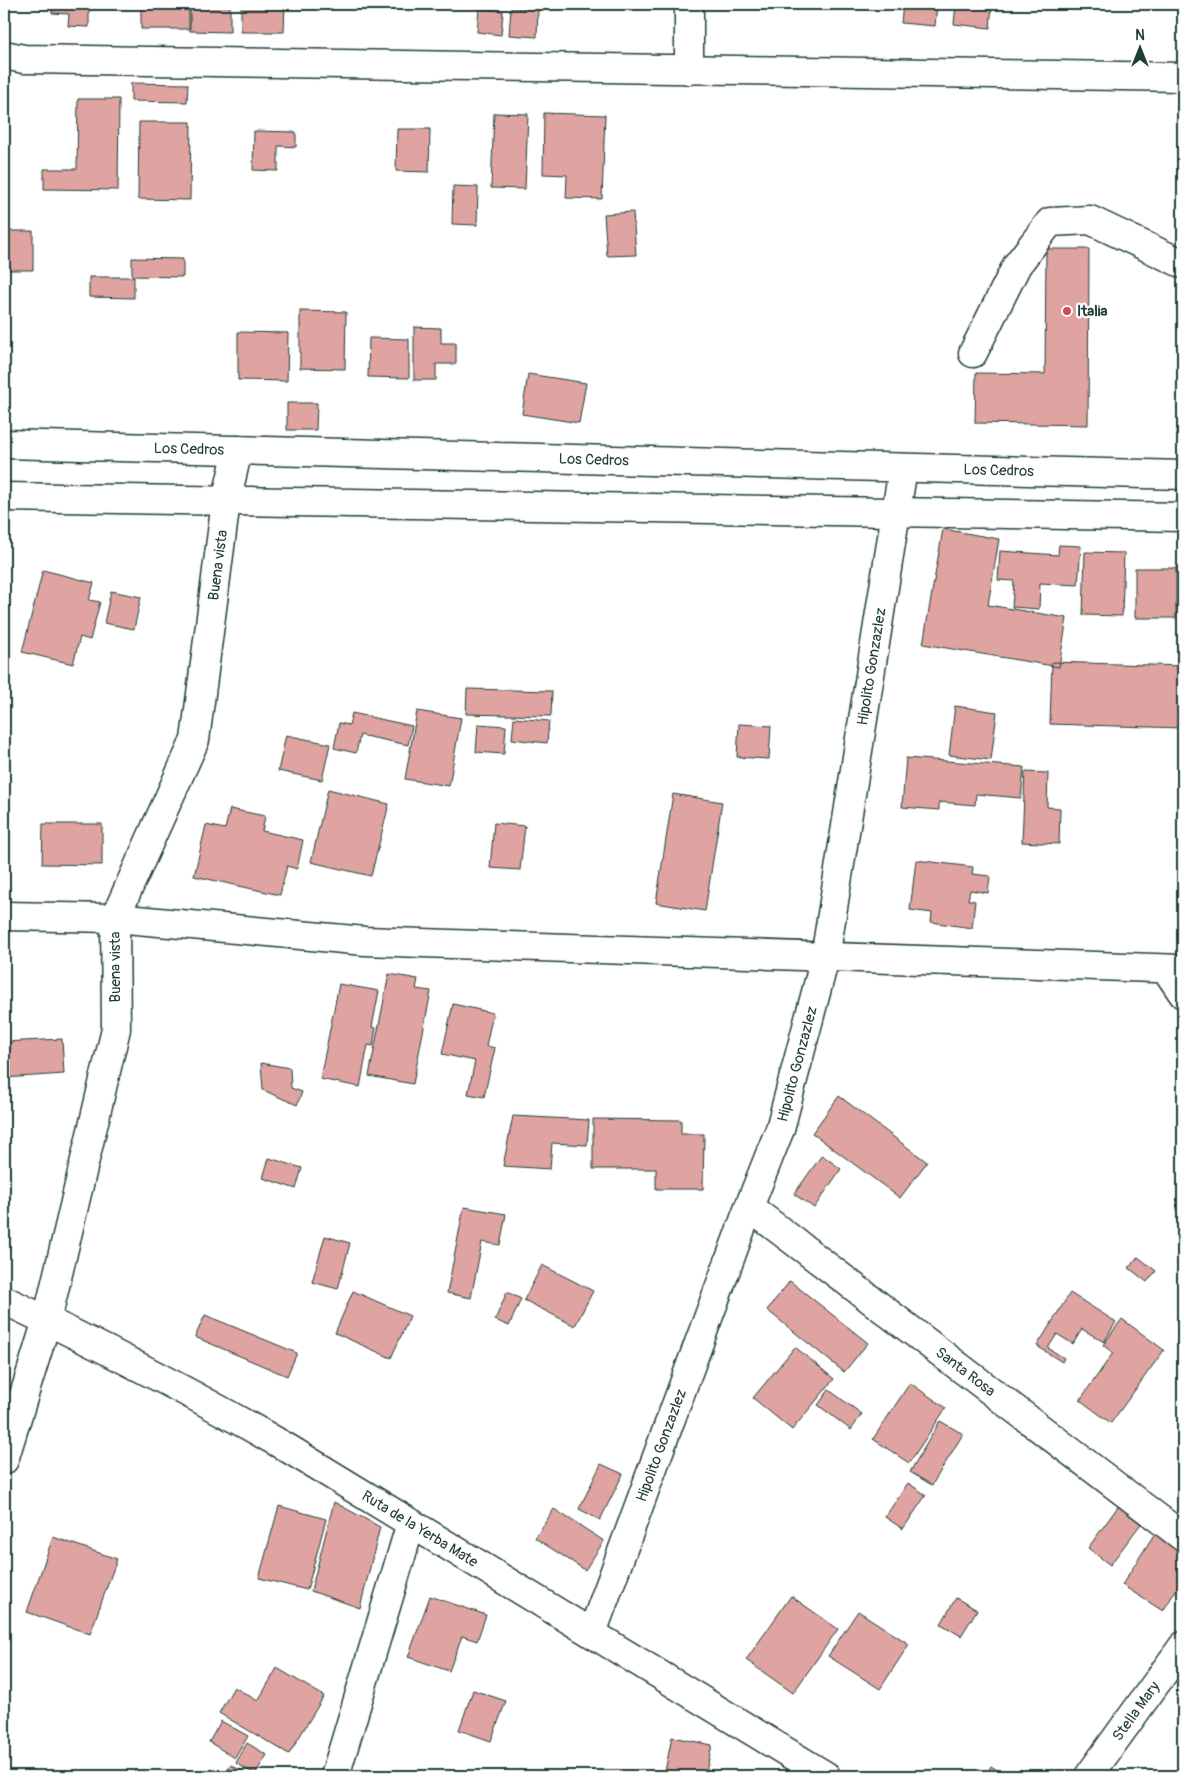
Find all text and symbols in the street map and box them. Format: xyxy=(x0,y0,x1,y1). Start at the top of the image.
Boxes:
north arrow xyxy=(1114,22,1164,72)
text: N xyxy=(1135,27,1145,44)
place label: Italia xyxy=(1077,302,1107,321)
marker: Italia xyxy=(1061,305,1073,317)
street label: Los Cedros xyxy=(154,438,225,459)
street label: Los Cedros xyxy=(558,449,630,470)
street label: Los Cedros xyxy=(963,460,1034,481)
street label: Buena vista xyxy=(204,529,232,602)
street label: Hipolito Gonzazlez xyxy=(853,606,890,727)
street label: Buena vista xyxy=(106,931,125,1003)
street label: Hipolito Gonzazlez xyxy=(773,1004,821,1124)
street label: Santa Rosa xyxy=(932,1343,999,1401)
street label: Hipolito Gonzazlez xyxy=(632,1386,691,1504)
street label: Ruta de la Yerba Mate xyxy=(358,1486,482,1572)
street label: Stella Mary xyxy=(1108,1677,1164,1745)

